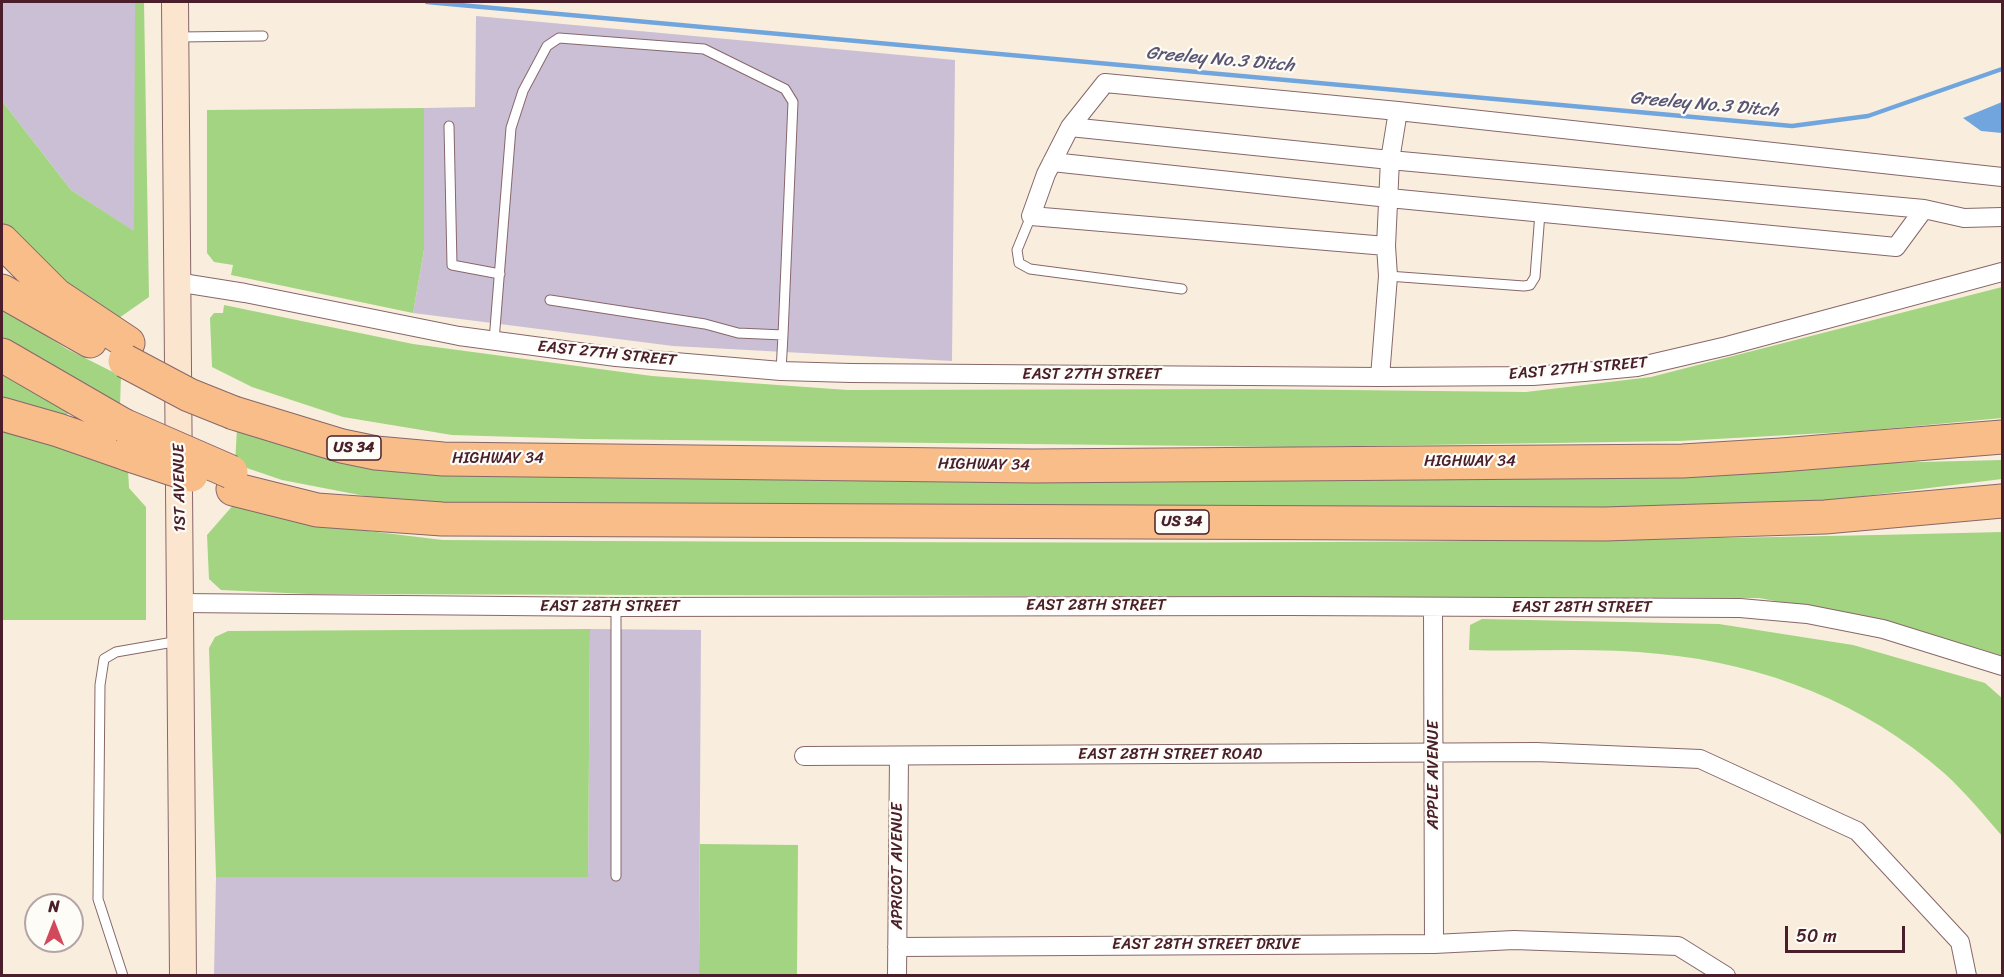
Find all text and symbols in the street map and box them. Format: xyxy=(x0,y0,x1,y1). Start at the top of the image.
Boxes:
water label: Greeley No.3 Ditch xyxy=(1145,43,1295,77)
water label: Greeley No.3 Ditch xyxy=(1629,88,1779,122)
street label: EAST 27TH STREET xyxy=(537,337,677,371)
street label: EAST 27TH STREET xyxy=(1508,353,1648,385)
street label: EAST 27TH STREET xyxy=(1022,365,1162,385)
road number: US 34 xyxy=(327,436,381,460)
street label: 1ST AVENUE xyxy=(170,443,190,533)
street label: HIGHWAY 34 xyxy=(452,449,544,469)
street label: HIGHWAY 34 xyxy=(1424,452,1516,472)
street label: HIGHWAY 34 xyxy=(938,455,1030,475)
road number: US 34 xyxy=(1155,510,1209,534)
street label: EAST 28TH STREET xyxy=(1026,596,1166,616)
street label: EAST 28TH STREET xyxy=(540,597,680,617)
street label: EAST 28TH STREET xyxy=(1512,598,1652,618)
street label: APPLE AVENUE xyxy=(1424,720,1444,830)
street label: EAST 28TH STREET ROAD xyxy=(1078,745,1262,765)
street label: APRICOT AVENUE xyxy=(888,803,908,929)
text: N xyxy=(48,892,60,921)
north arrow xyxy=(24,893,84,953)
scale bar xyxy=(1788,914,1908,952)
text: 50 m xyxy=(1796,920,1837,952)
street label: EAST 28TH STREET DRIVE xyxy=(1112,935,1300,955)

